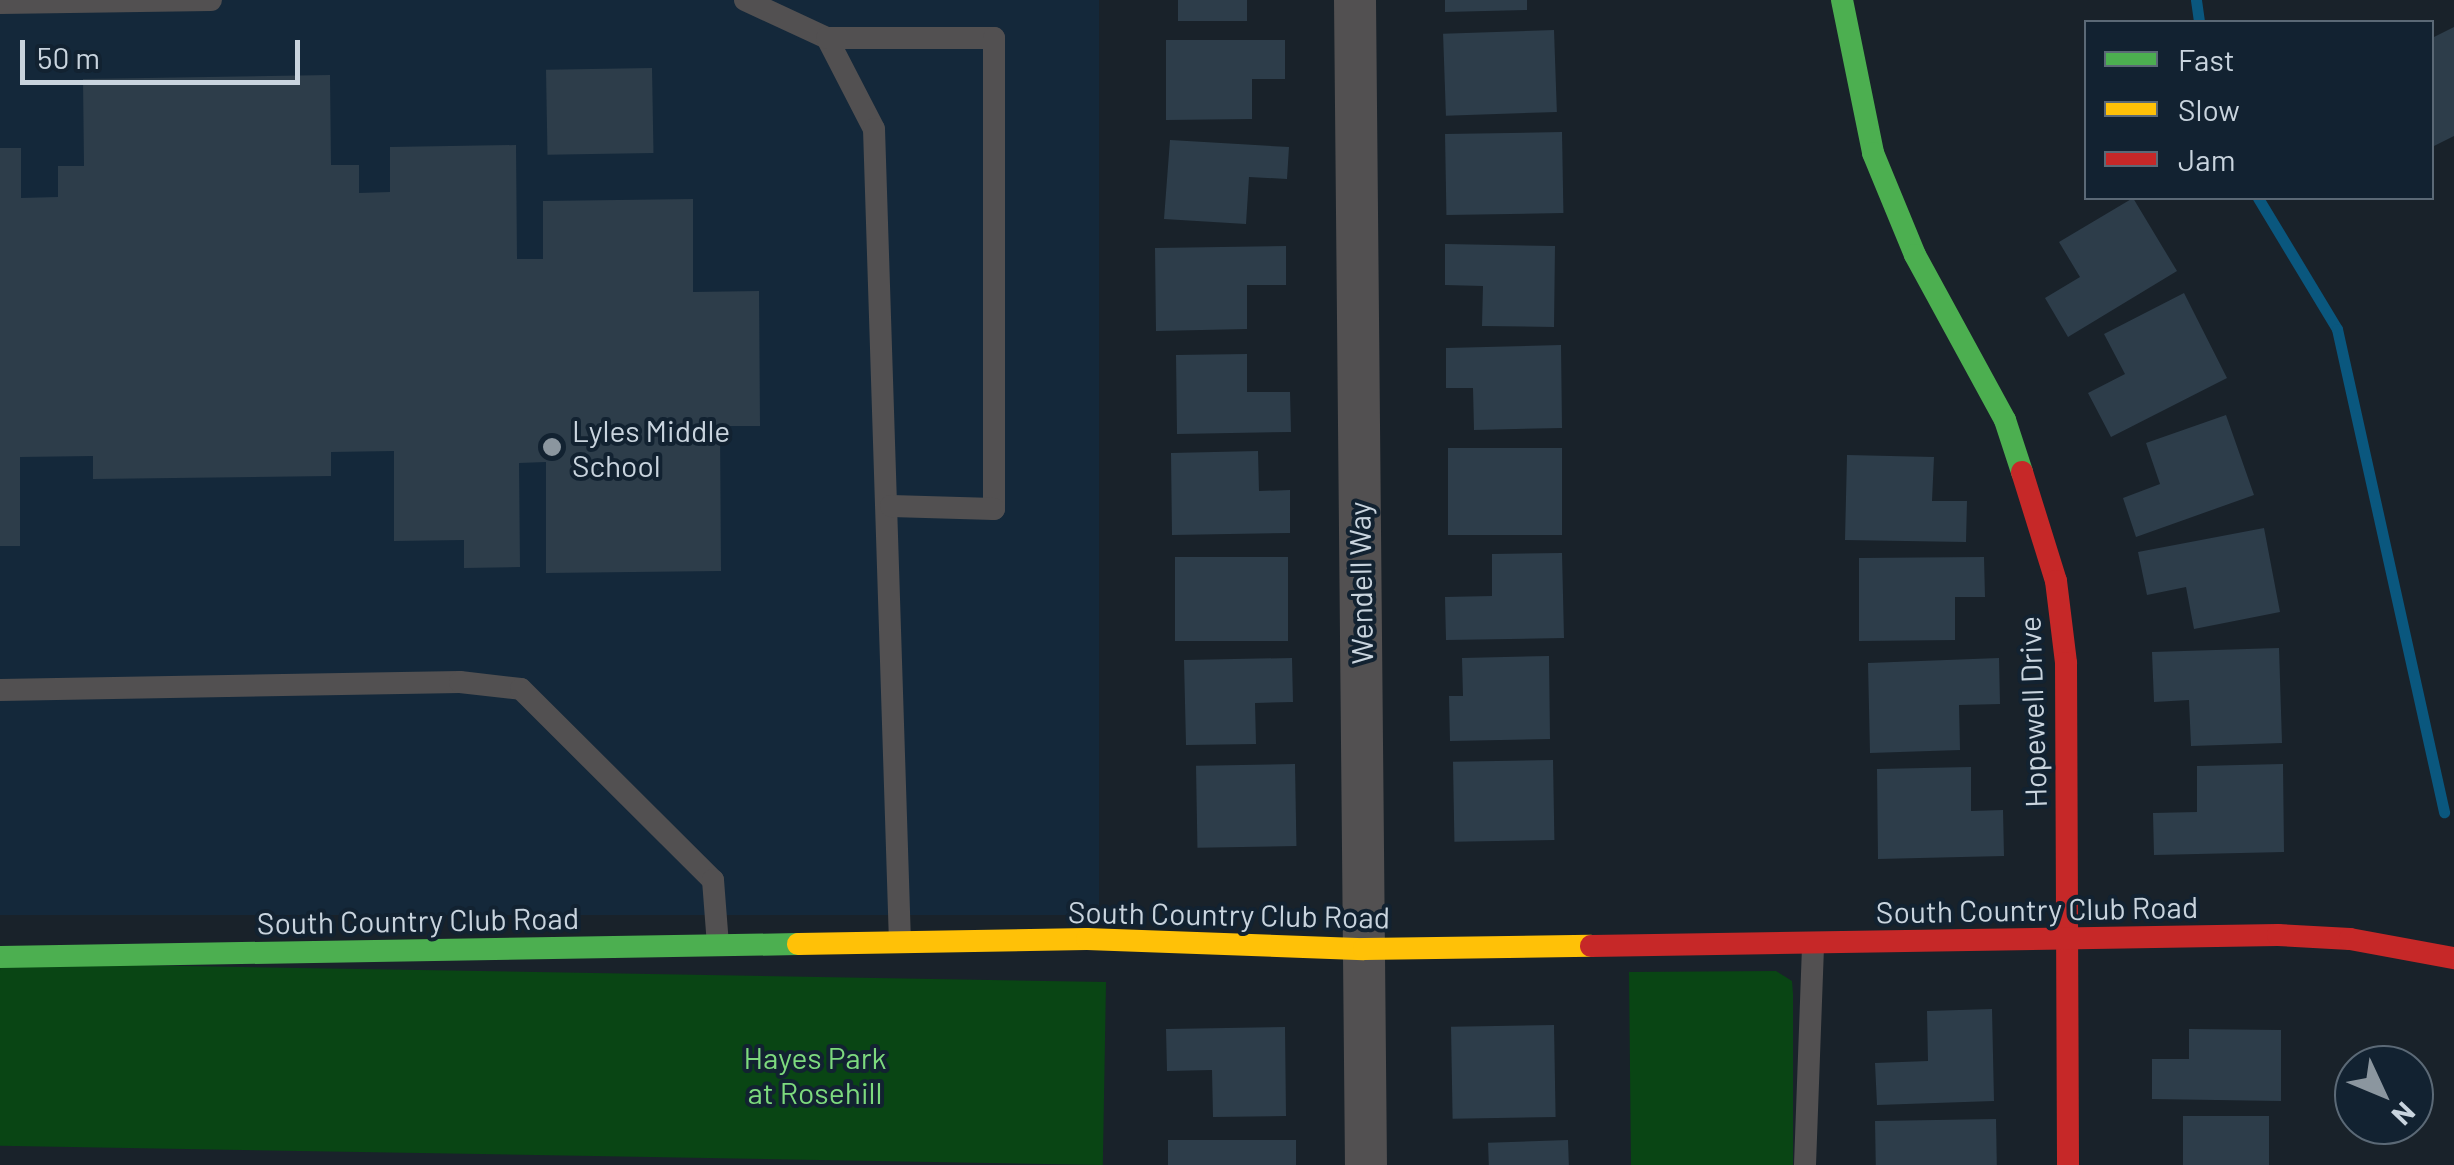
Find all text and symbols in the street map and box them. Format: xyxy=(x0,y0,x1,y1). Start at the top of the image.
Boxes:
scale bar xyxy=(25,20,305,82)
legend xyxy=(2084,20,2434,200)
text: 50 m xyxy=(37,39,100,75)
text: Fast xyxy=(2178,41,2235,77)
text: Slow xyxy=(2178,91,2240,127)
text: Jam xyxy=(2178,141,2235,177)
place label: Lyles Middle School xyxy=(572,412,730,482)
marker: Lyles Middle School xyxy=(541,436,563,458)
street label: Wendell Way xyxy=(1341,501,1379,665)
street label: Hopewell Drive xyxy=(2011,616,2053,808)
street label: South Country Club Road xyxy=(1876,888,2198,930)
street label: South Country Club Road xyxy=(1068,893,1390,935)
street label: South Country Club Road xyxy=(257,899,579,941)
park label: Hayes Park at Rosehill xyxy=(743,1039,887,1110)
north arrow xyxy=(2334,1045,2434,1145)
text: N xyxy=(2385,1096,2423,1133)

